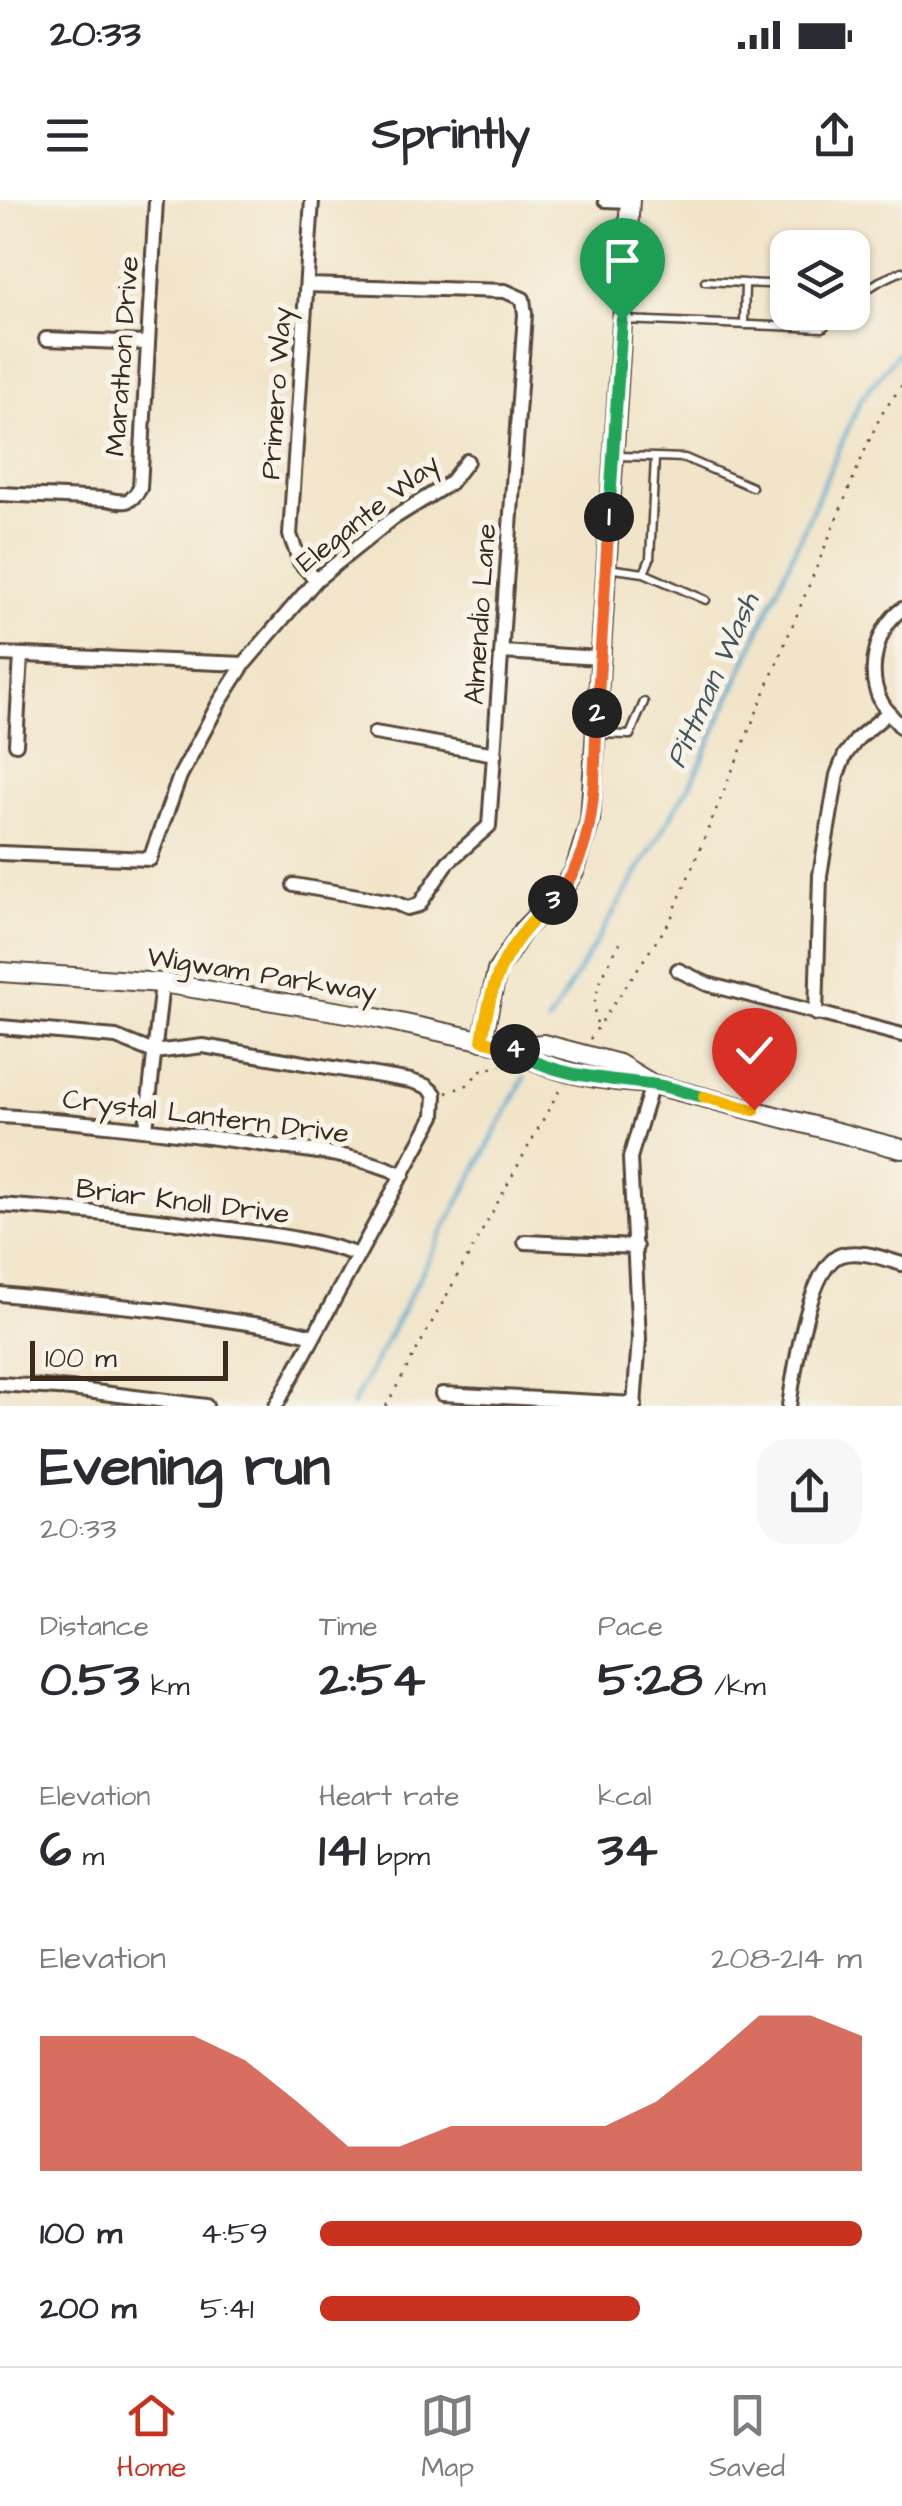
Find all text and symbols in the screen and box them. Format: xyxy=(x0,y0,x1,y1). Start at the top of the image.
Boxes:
text: 20:33 xyxy=(50,9,141,61)
text: Sprintly xyxy=(372,104,530,166)
icon: menu xyxy=(40,108,95,163)
icon: share xyxy=(807,108,862,163)
pin xyxy=(580,218,665,321)
map controls xyxy=(770,230,870,330)
button: layers xyxy=(770,230,870,330)
icon: arrive xyxy=(595,233,650,288)
street label: Marathon Drive xyxy=(96,255,149,458)
street label: Primero Way xyxy=(251,306,304,481)
street label: Elegante Way xyxy=(288,445,449,583)
pin: 1 xyxy=(584,492,634,542)
text: 1 xyxy=(607,497,611,536)
street label: Almendio Lane xyxy=(455,522,506,706)
water label: Pittman Wash xyxy=(656,585,771,774)
pin: 2 xyxy=(572,688,622,738)
text: 2 xyxy=(589,693,605,732)
pin: 3 xyxy=(528,875,578,925)
text: 3 xyxy=(546,880,560,919)
street label: Wigwam Parkway xyxy=(144,937,379,1014)
pin xyxy=(712,1008,797,1111)
icon: check xyxy=(727,1023,782,1078)
pin: 4 xyxy=(490,1024,540,1074)
text: 4 xyxy=(505,1029,525,1068)
street label: Crystal Lantern Drive xyxy=(60,1080,351,1155)
street label: Briar Knoll Drive xyxy=(74,1169,292,1234)
scale bar xyxy=(30,1336,228,1380)
text: 100 m xyxy=(45,1339,117,1378)
text: Evening run xyxy=(40,1430,330,1506)
button: share xyxy=(757,1439,862,1544)
text: 20:33 xyxy=(40,1506,116,1551)
text: Distance xyxy=(40,1607,149,1646)
text: Time xyxy=(319,1607,378,1646)
text: Pace xyxy=(598,1607,663,1646)
text: 0.53 xyxy=(40,1646,139,1715)
text: 2:54 xyxy=(319,1646,425,1715)
text: 5:28 xyxy=(598,1646,703,1715)
text: km xyxy=(139,1667,190,1706)
text: /km xyxy=(703,1667,766,1706)
text: Elevation xyxy=(40,1777,150,1816)
text: Heart rate xyxy=(319,1777,460,1816)
text: kcal xyxy=(598,1777,652,1816)
text: 6 xyxy=(40,1816,71,1885)
text: 141 xyxy=(319,1816,366,1885)
text: 34 xyxy=(598,1816,657,1885)
text: m xyxy=(71,1837,104,1876)
text: bpm xyxy=(366,1837,430,1876)
text: Elevation xyxy=(40,1936,166,1981)
text: 208–214 m xyxy=(711,1936,862,1981)
text: 100 m xyxy=(40,2211,122,2256)
text: 4:59 xyxy=(200,2211,268,2256)
text: 200 m xyxy=(40,2286,136,2331)
text: 5:41 xyxy=(200,2286,254,2331)
tab: Home xyxy=(117,2388,187,2487)
tab: Map xyxy=(420,2388,475,2487)
tab: Saved xyxy=(709,2388,785,2487)

